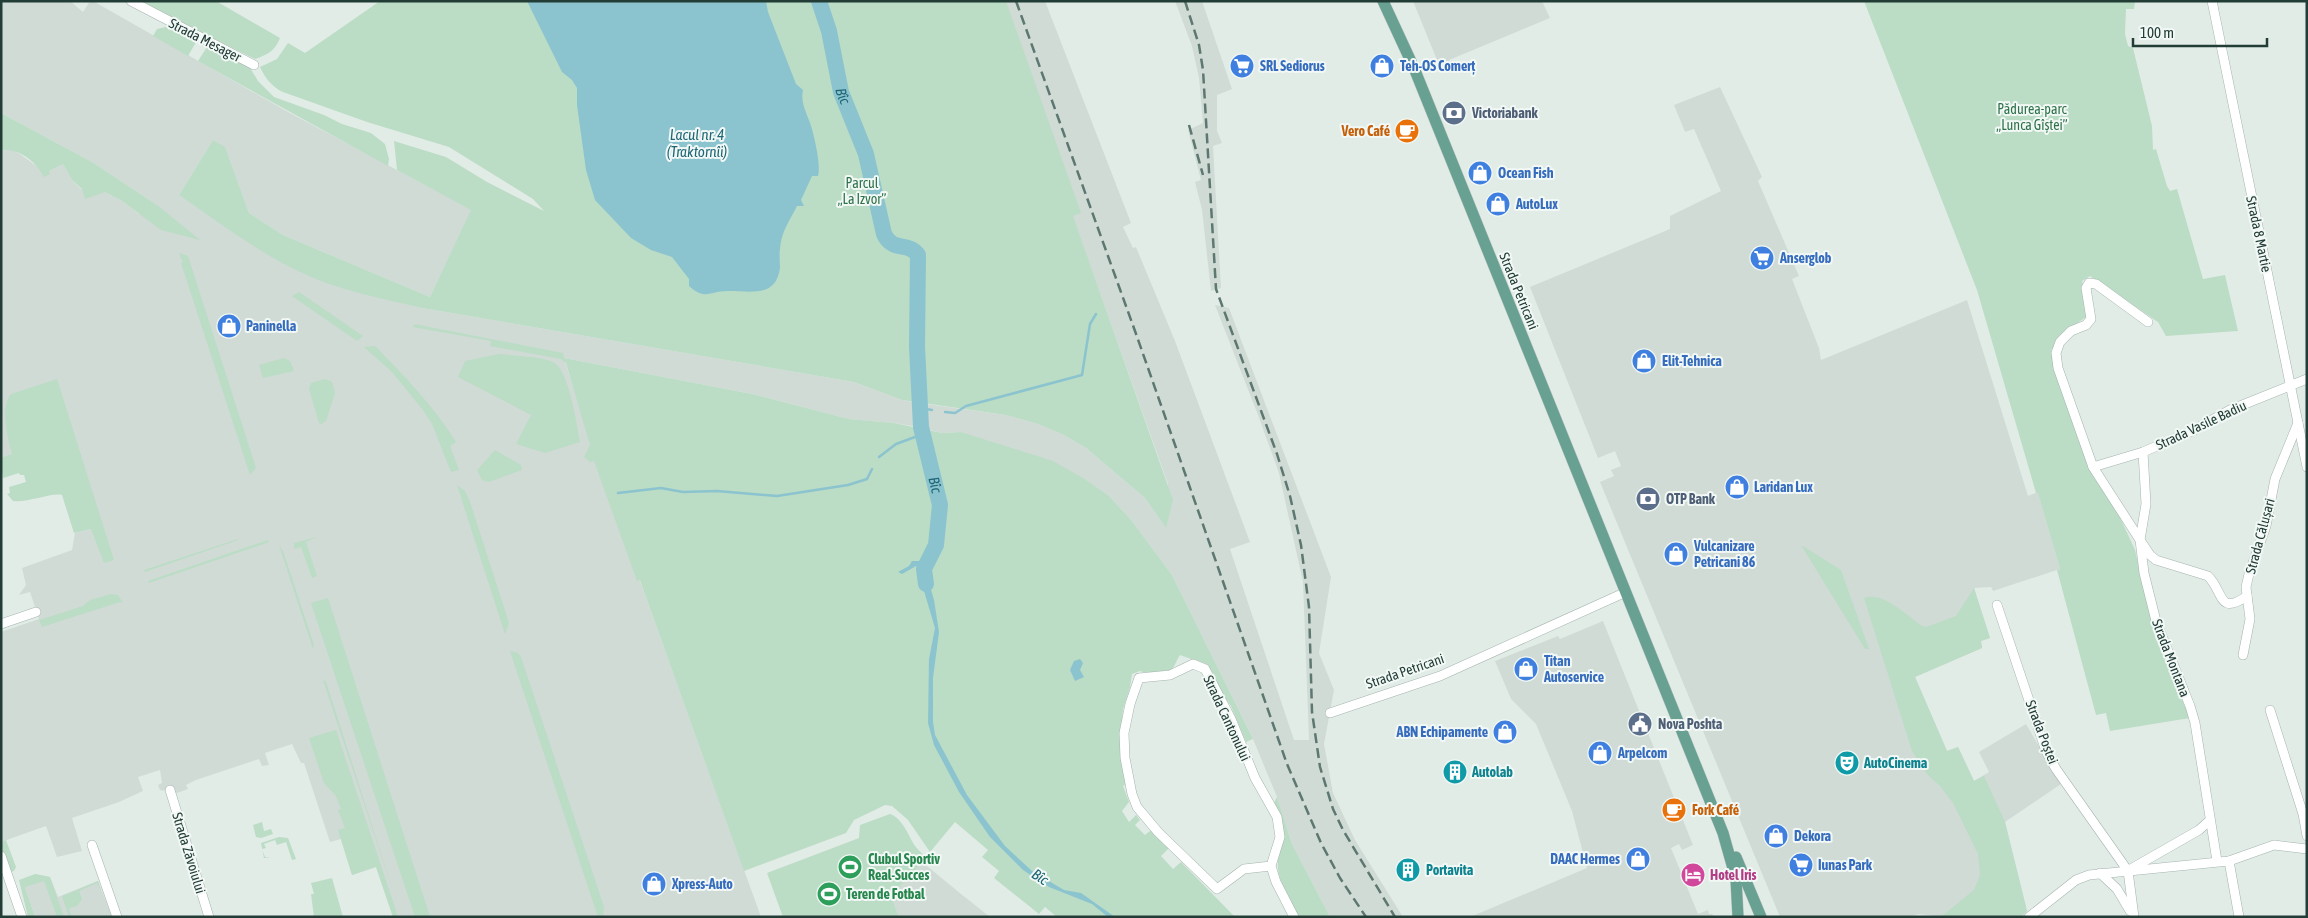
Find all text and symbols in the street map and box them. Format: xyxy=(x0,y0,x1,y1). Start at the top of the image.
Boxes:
street label: Strada Mesager xyxy=(166,15,244,65)
scale bar xyxy=(2133,15,2267,47)
text: 100 m xyxy=(2140,24,2174,41)
supermarket icon: SRL Sediorus xyxy=(1229,53,1255,79)
shop icon: Teh-OS Comerț xyxy=(1369,53,1395,79)
place label: SRL Sediorus xyxy=(1260,58,1325,74)
place label: Teh-OS Comerț xyxy=(1400,58,1475,75)
water label: Bîc xyxy=(832,86,854,107)
bank icon: Victoriabank xyxy=(1441,100,1467,126)
park label: Pădurea-parc „Lunca Gîștei” xyxy=(1996,101,2068,133)
place label: Victoriabank xyxy=(1471,105,1539,121)
cafe icon: Vero Café xyxy=(1394,118,1420,144)
place label: Vero Café xyxy=(1341,123,1390,139)
water label: Lacul nr. 4 (Traktornîi) xyxy=(667,126,727,160)
shop icon: Ocean Fish xyxy=(1467,160,1493,186)
place label: Ocean Fish xyxy=(1498,165,1554,181)
park label: Parcul „La Izvor” xyxy=(838,175,886,207)
shop icon: AutoLux xyxy=(1485,191,1511,217)
street label: Strada 8 Martie xyxy=(2243,195,2275,273)
place label: AutoLux xyxy=(1515,196,1558,212)
supermarket icon: Anserglob xyxy=(1749,245,1775,271)
street label: Strada Petricani xyxy=(1496,250,1542,332)
place label: Anserglob xyxy=(1779,250,1832,266)
shop icon: Paninella xyxy=(216,313,242,339)
place label: Paninella xyxy=(246,318,297,334)
shop icon: Elit-Tehnica xyxy=(1631,348,1657,374)
place label: Elit-Tehnica xyxy=(1662,353,1722,369)
street label: Strada Vasile Badiu xyxy=(2153,397,2249,453)
shop icon: Laridan Lux xyxy=(1724,474,1750,500)
water label: Bîc xyxy=(925,475,946,495)
place label: Laridan Lux xyxy=(1754,479,1813,495)
bank icon: OTP Bank xyxy=(1635,486,1661,512)
place label: OTP Bank xyxy=(1666,491,1716,507)
street label: Strada Călușari xyxy=(2242,497,2278,575)
place label: Vulcanizare Petricani 86 xyxy=(1693,538,1756,570)
shop icon: Vulcanizare Petricani 86 xyxy=(1663,541,1689,567)
street label: Strada Montana xyxy=(2149,617,2193,699)
street label: Strada Petricani xyxy=(1364,650,1446,692)
place label: Titan Autoservice xyxy=(1543,653,1604,685)
shop icon: Titan Autoservice xyxy=(1513,656,1539,682)
street label: Strada Cantonului xyxy=(1200,673,1254,763)
street label: Strada Poștei xyxy=(2023,698,2061,766)
public building icon: Nova Poshta xyxy=(1627,711,1653,737)
place label: Nova Poshta xyxy=(1658,716,1723,732)
shop icon: ABN Echipamente xyxy=(1492,719,1518,745)
place label: ABN Echipamente xyxy=(1396,724,1488,740)
shop icon: Arpelcom xyxy=(1587,740,1613,766)
place label: Arpelcom xyxy=(1617,745,1667,761)
theatre icon: AutoCinema xyxy=(1834,750,1860,776)
place label: AutoCinema xyxy=(1863,755,1928,771)
building icon: Autolab xyxy=(1442,759,1468,785)
place label: Autolab xyxy=(1471,764,1513,780)
cafe icon: Fork Café xyxy=(1661,797,1687,823)
place label: Fork Café xyxy=(1692,802,1739,818)
street label: Strada Zăvoiului xyxy=(169,810,209,896)
shop icon: Dekora xyxy=(1763,823,1789,849)
place label: Dekora xyxy=(1794,828,1832,844)
shop icon: DAAC Hermes xyxy=(1625,846,1651,872)
place label: Clubul Sportiv Real-Succes xyxy=(868,851,940,883)
place label: DAAC Hermes xyxy=(1550,851,1620,867)
supermarket icon: Iunas Park xyxy=(1788,852,1814,878)
sports icon: Clubul Sportiv Real-Succes xyxy=(837,854,863,880)
building icon: Portavita xyxy=(1395,857,1421,883)
place label: Iunas Park xyxy=(1818,857,1873,873)
place label: Portavita xyxy=(1426,862,1474,878)
hotel icon: Hotel Iris xyxy=(1680,862,1706,888)
water label: Bîc xyxy=(1029,865,1052,888)
place label: Hotel Iris xyxy=(1710,867,1757,883)
shop icon: Xpress-Auto xyxy=(641,871,667,897)
place label: Xpress-Auto xyxy=(671,876,733,892)
sports icon: Teren de Fotbal xyxy=(816,881,842,907)
place label: Teren de Fotbal xyxy=(846,886,925,902)

